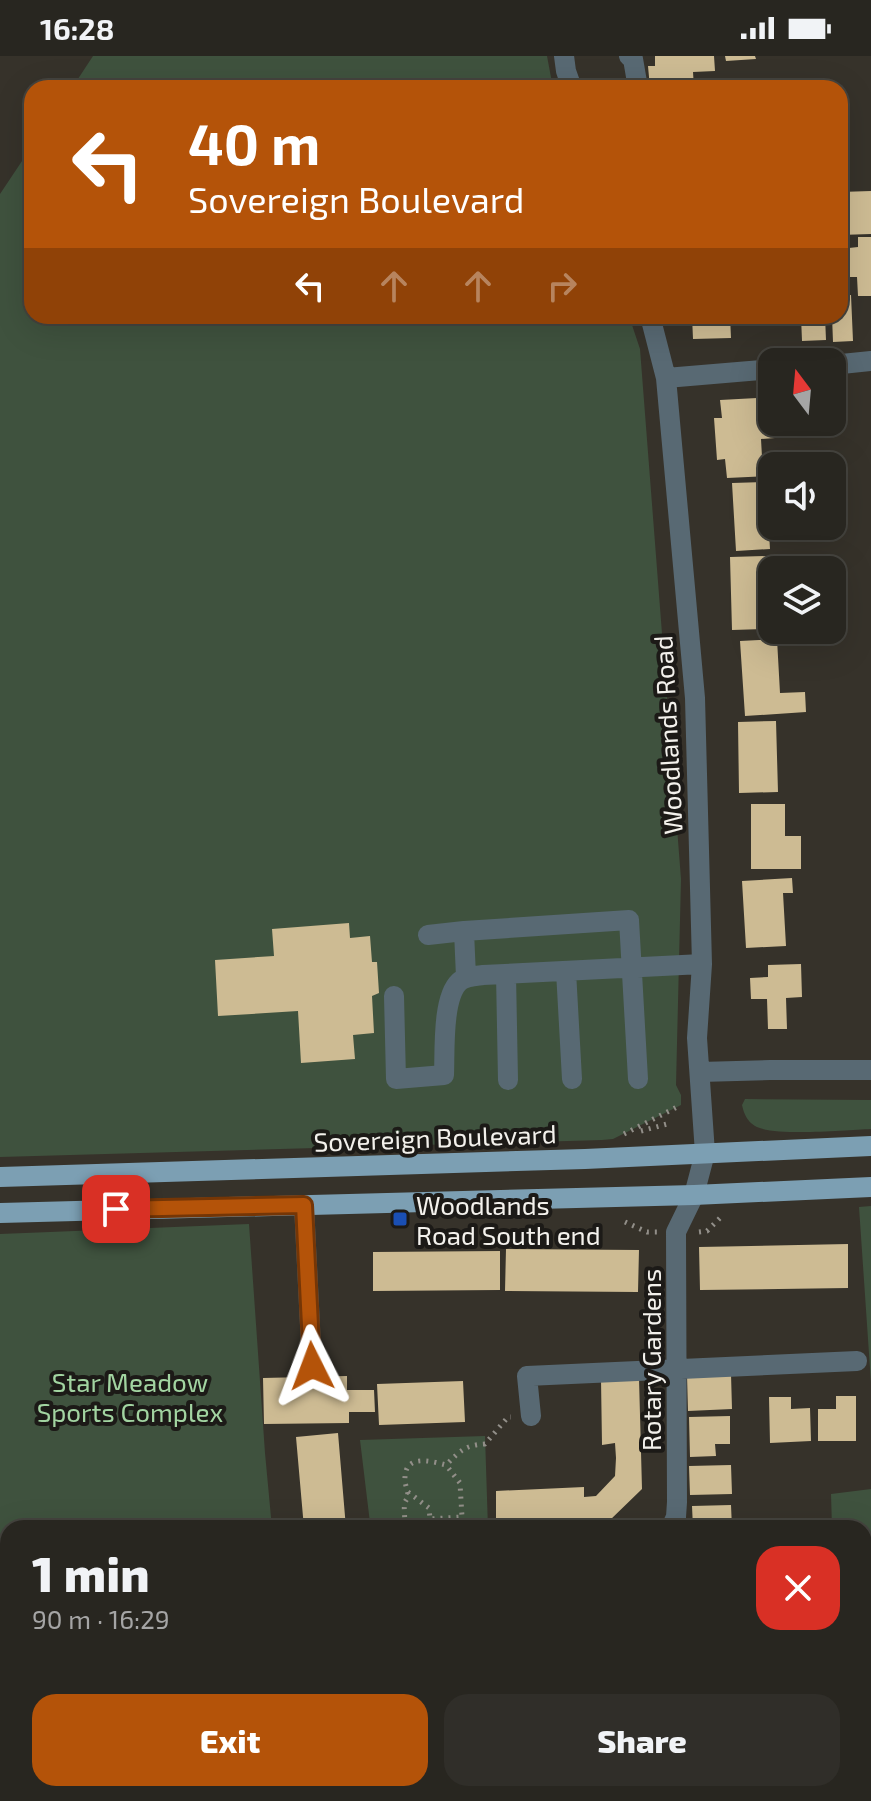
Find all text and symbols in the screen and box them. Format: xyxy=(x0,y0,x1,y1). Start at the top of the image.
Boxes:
text: 16:28 xyxy=(40,10,115,46)
text: 40 m xyxy=(188,109,320,176)
icon: left xyxy=(56,112,160,216)
text: Sovereign Boulevard xyxy=(188,177,524,220)
icon: left xyxy=(288,264,332,308)
icon: ahead xyxy=(372,264,416,308)
icon: ahead xyxy=(456,264,500,308)
icon: right xyxy=(540,264,584,308)
north arrow xyxy=(758,348,846,436)
map controls xyxy=(758,348,846,644)
button: sound xyxy=(758,452,846,540)
button: layers xyxy=(758,556,846,644)
street label: Woodlands Road xyxy=(646,635,688,835)
street label: Sovereign Boulevard xyxy=(313,1117,557,1157)
pin xyxy=(82,1175,150,1243)
icon: arrive xyxy=(94,1187,138,1231)
place label: Woodlands Road South end xyxy=(416,1189,601,1250)
marker: Woodlands Road South end xyxy=(391,1210,409,1228)
street label: Rotary Gardens xyxy=(635,1269,666,1451)
position arrow xyxy=(270,1324,354,1408)
park label: Star Meadow Sports Complex xyxy=(37,1366,224,1427)
text: 1 min xyxy=(32,1544,150,1602)
button: close xyxy=(756,1546,840,1630)
text: 90 m · 16:29 xyxy=(32,1603,170,1634)
button: Exit xyxy=(32,1694,428,1786)
button: Share xyxy=(444,1694,840,1786)

